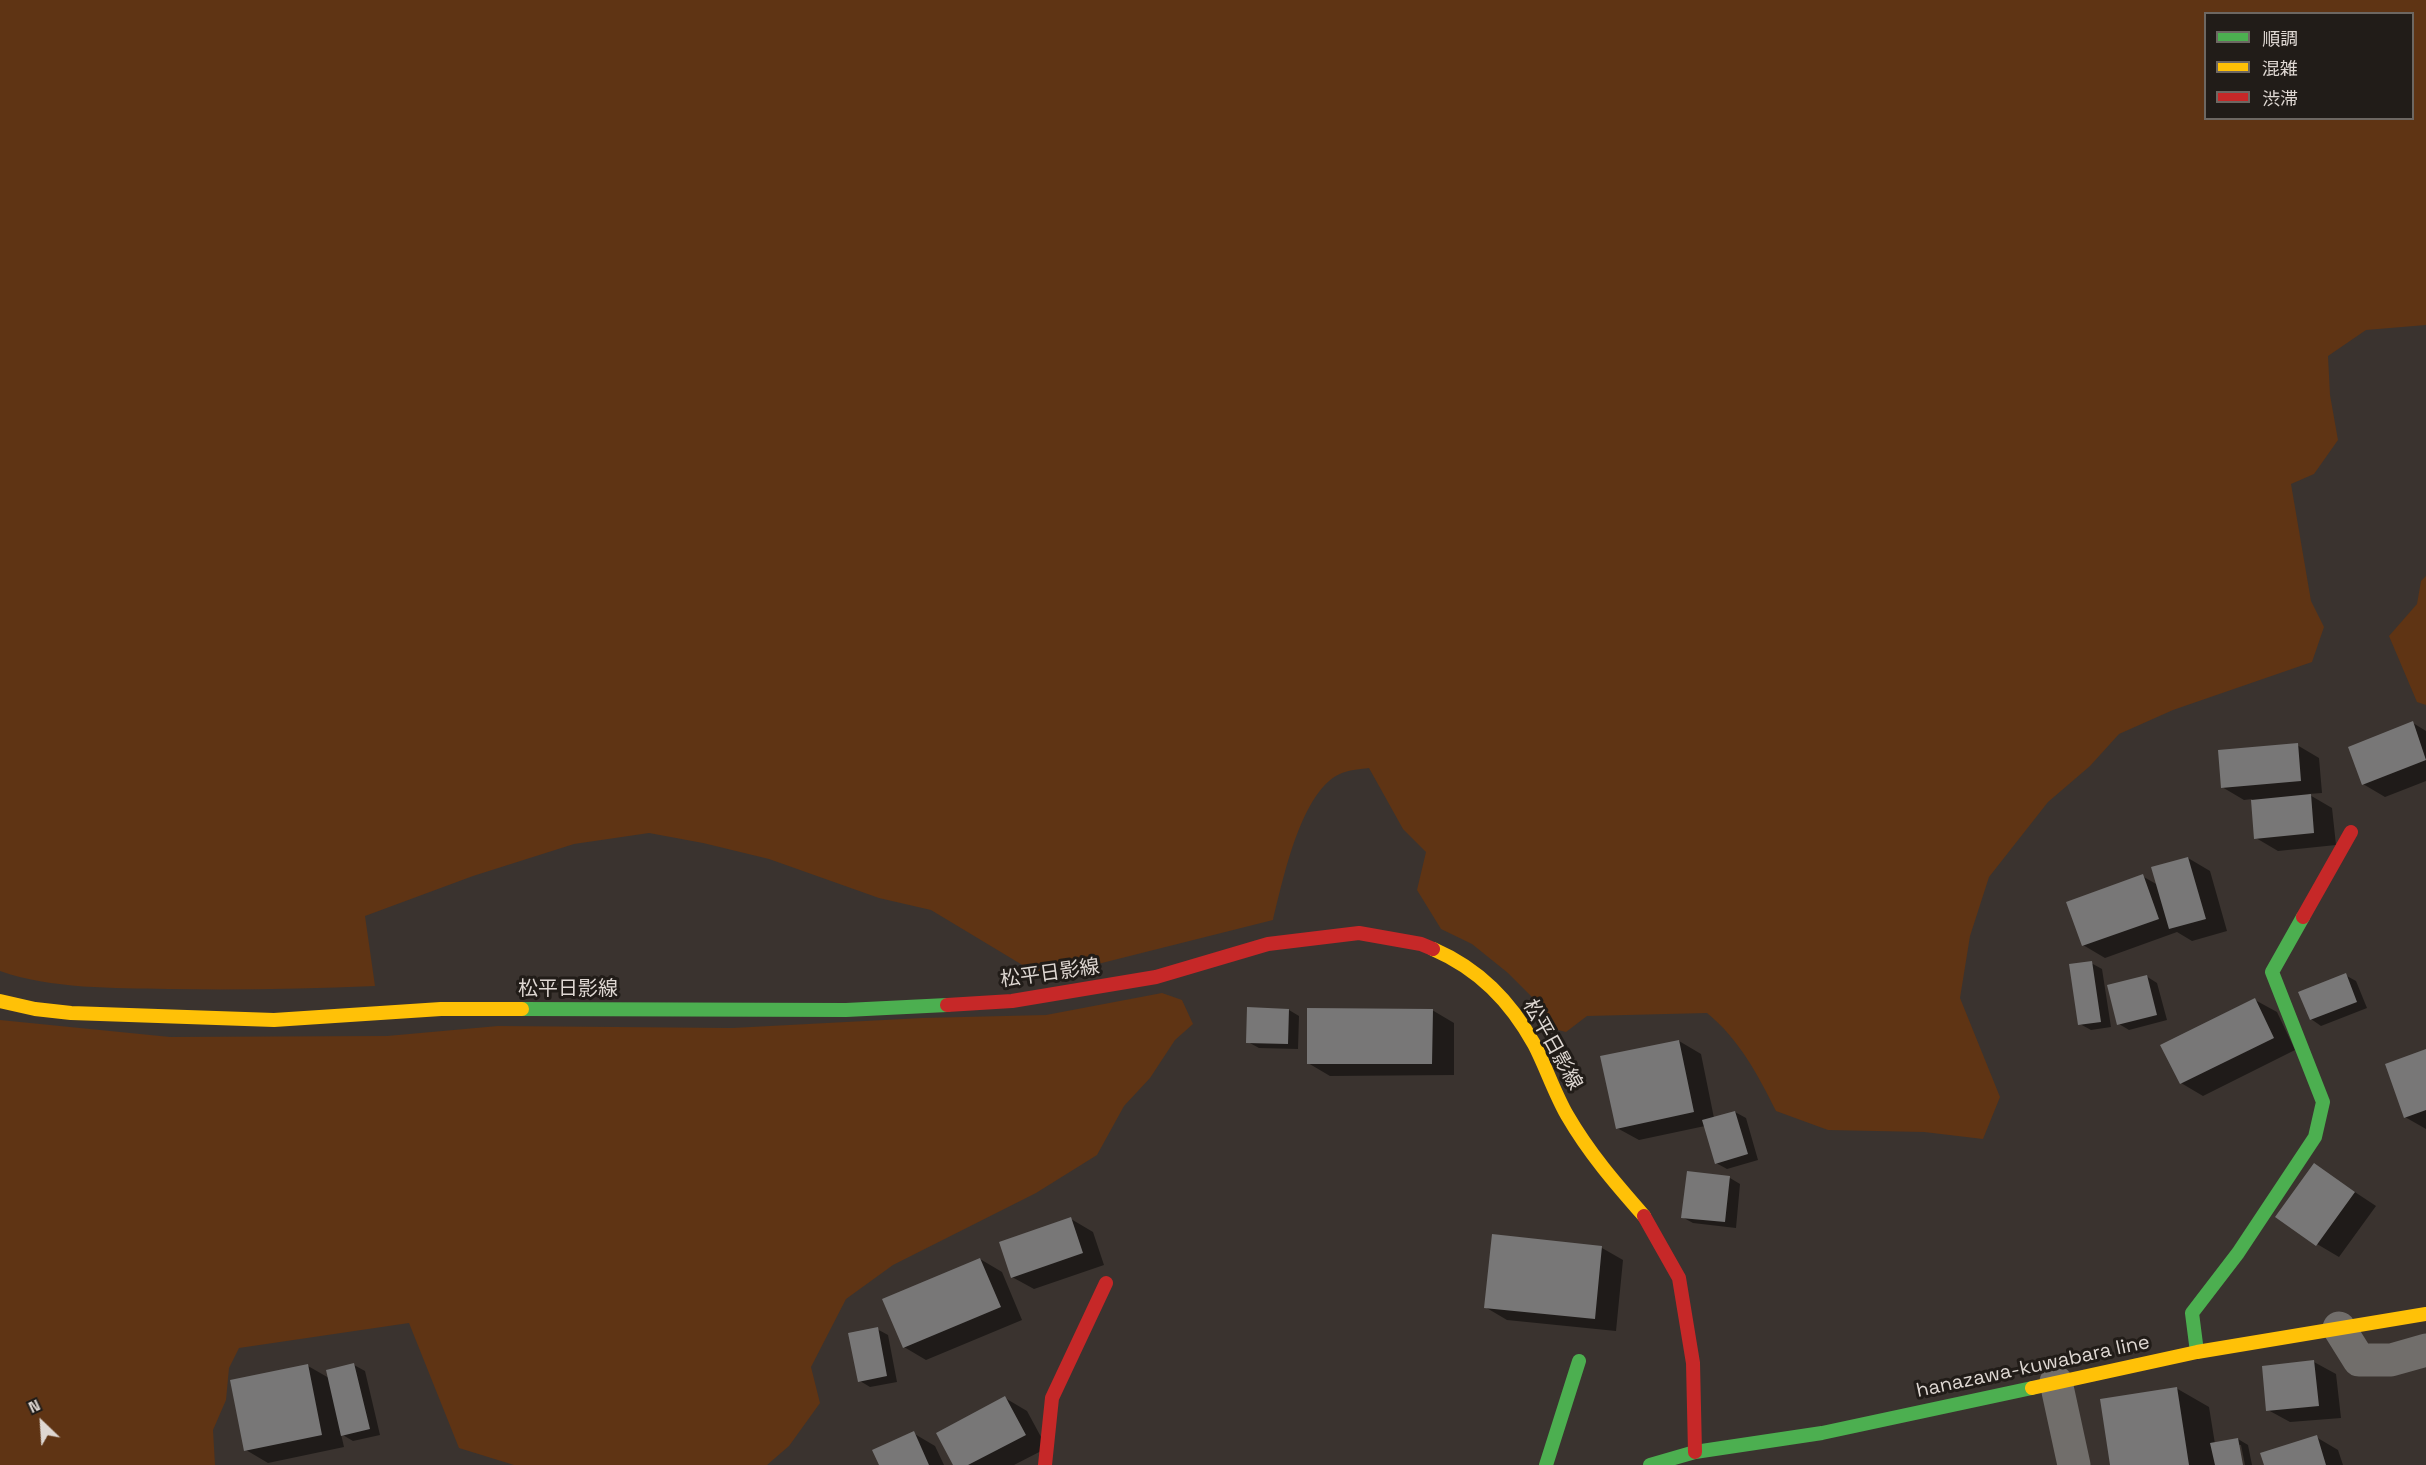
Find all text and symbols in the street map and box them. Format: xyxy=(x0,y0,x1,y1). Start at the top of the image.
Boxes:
legend xyxy=(2204,12,2414,120)
text: 順調 xyxy=(2262,27,2298,50)
text: 混雑 xyxy=(2262,57,2298,80)
text: 渋滞 xyxy=(2262,87,2298,110)
street label: 松平日影線 xyxy=(999,955,1101,993)
street label: 松平日影線 xyxy=(518,978,618,1002)
street label: 松平日影線 xyxy=(1517,995,1587,1095)
street label: hanazawa-kuwabara line xyxy=(1914,1331,2152,1403)
north arrow xyxy=(12,1393,72,1453)
text: N xyxy=(25,1394,43,1418)

